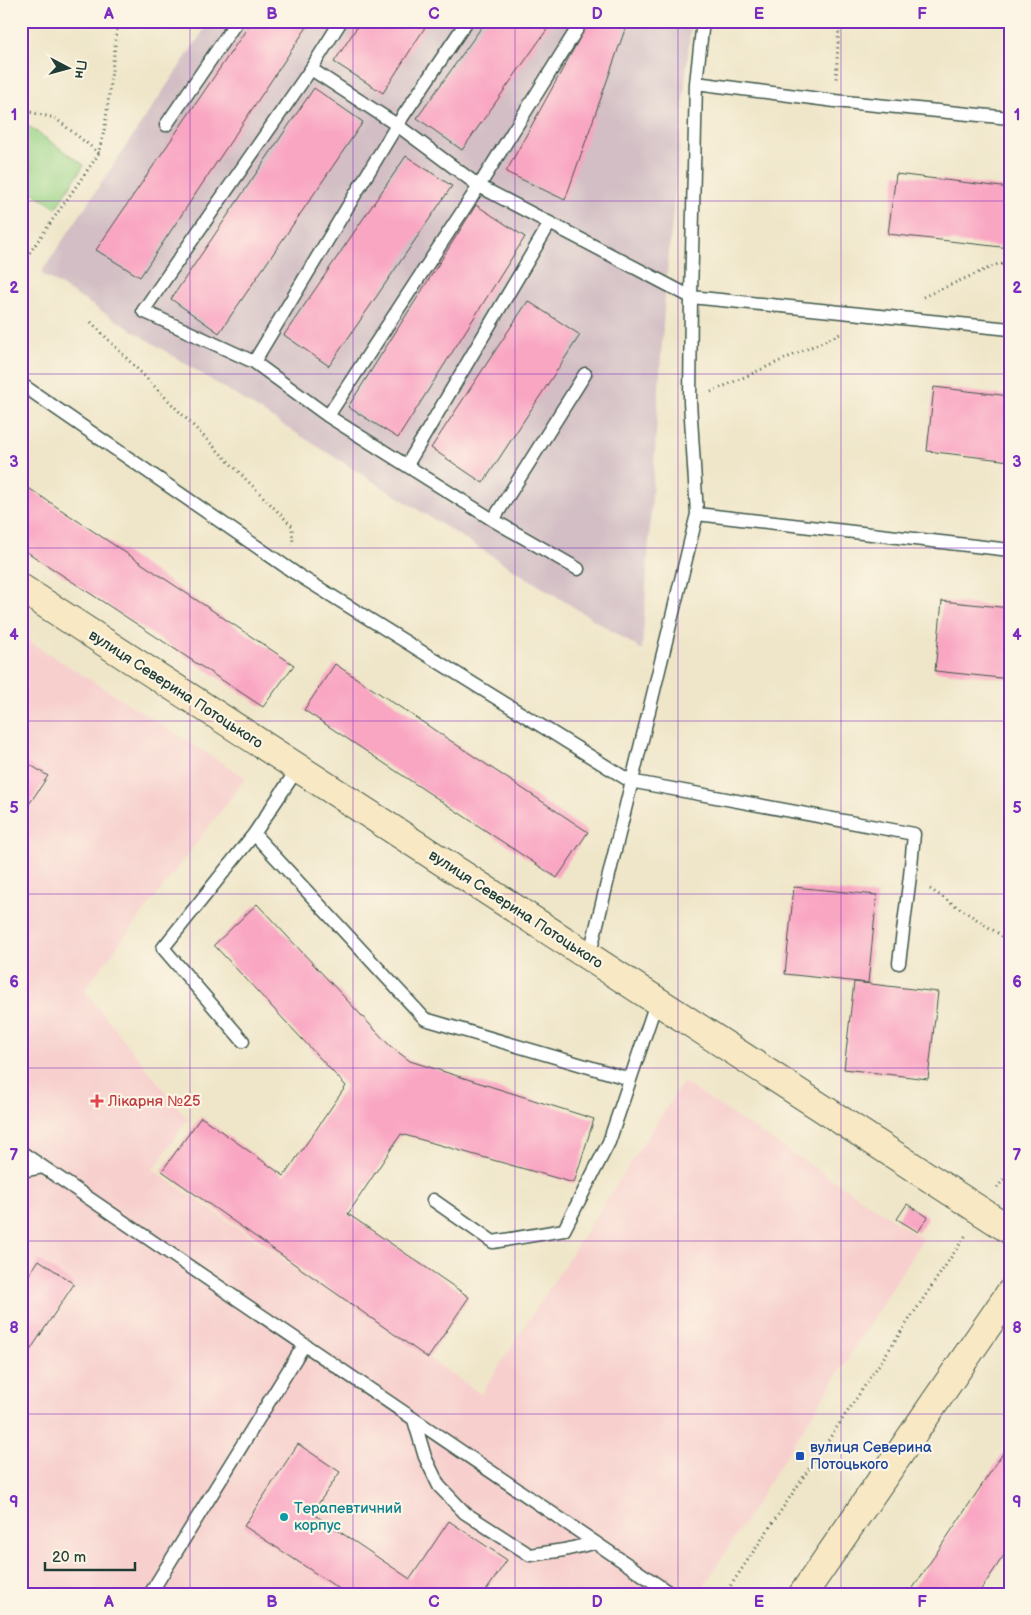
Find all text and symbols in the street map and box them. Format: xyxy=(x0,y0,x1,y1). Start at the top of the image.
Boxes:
text: A xyxy=(103,5,114,24)
text: B xyxy=(266,5,278,24)
text: C xyxy=(428,5,440,24)
text: D xyxy=(591,5,603,24)
text: E xyxy=(754,5,764,24)
text: F xyxy=(917,5,927,24)
north arrow xyxy=(42,42,92,92)
text: Пн xyxy=(71,59,90,79)
text: 1 xyxy=(11,106,17,125)
text: 1 xyxy=(1014,106,1020,125)
text: 2 xyxy=(9,279,19,298)
text: 2 xyxy=(1012,279,1022,298)
text: 3 xyxy=(9,453,19,472)
text: 3 xyxy=(1012,453,1022,472)
text: 4 xyxy=(9,626,19,645)
street label: вулиця Северина Потоцького xyxy=(85,626,267,753)
text: 4 xyxy=(1012,626,1022,645)
text: 5 xyxy=(9,799,19,818)
text: 5 xyxy=(1012,799,1022,818)
street label: вулиця Северина Потоцького xyxy=(425,846,607,973)
text: 6 xyxy=(9,973,19,992)
text: 6 xyxy=(1012,973,1022,992)
place label: Лікарня №25 xyxy=(107,1092,201,1111)
marker: Лікарня №25 xyxy=(90,1094,104,1108)
text: 7 xyxy=(10,1146,19,1165)
text: 7 xyxy=(1013,1146,1022,1165)
text: 8 xyxy=(9,1319,19,1338)
text: 8 xyxy=(1012,1319,1022,1338)
place label: вулиця Северина Потоцького xyxy=(810,1438,932,1474)
marker: вулиця Северина Потоцького xyxy=(794,1450,806,1462)
text: 9 xyxy=(9,1493,19,1512)
text: 9 xyxy=(1012,1493,1022,1512)
place label: Терапевтичний корпус xyxy=(294,1499,402,1535)
marker: Терапевтичний корпус xyxy=(278,1511,290,1523)
scale bar xyxy=(45,1540,135,1572)
text: 20 m xyxy=(52,1548,86,1567)
text: A xyxy=(103,1593,114,1612)
text: B xyxy=(266,1593,278,1612)
text: C xyxy=(428,1593,440,1612)
text: D xyxy=(591,1593,603,1612)
text: E xyxy=(754,1593,764,1612)
text: F xyxy=(917,1593,927,1612)

